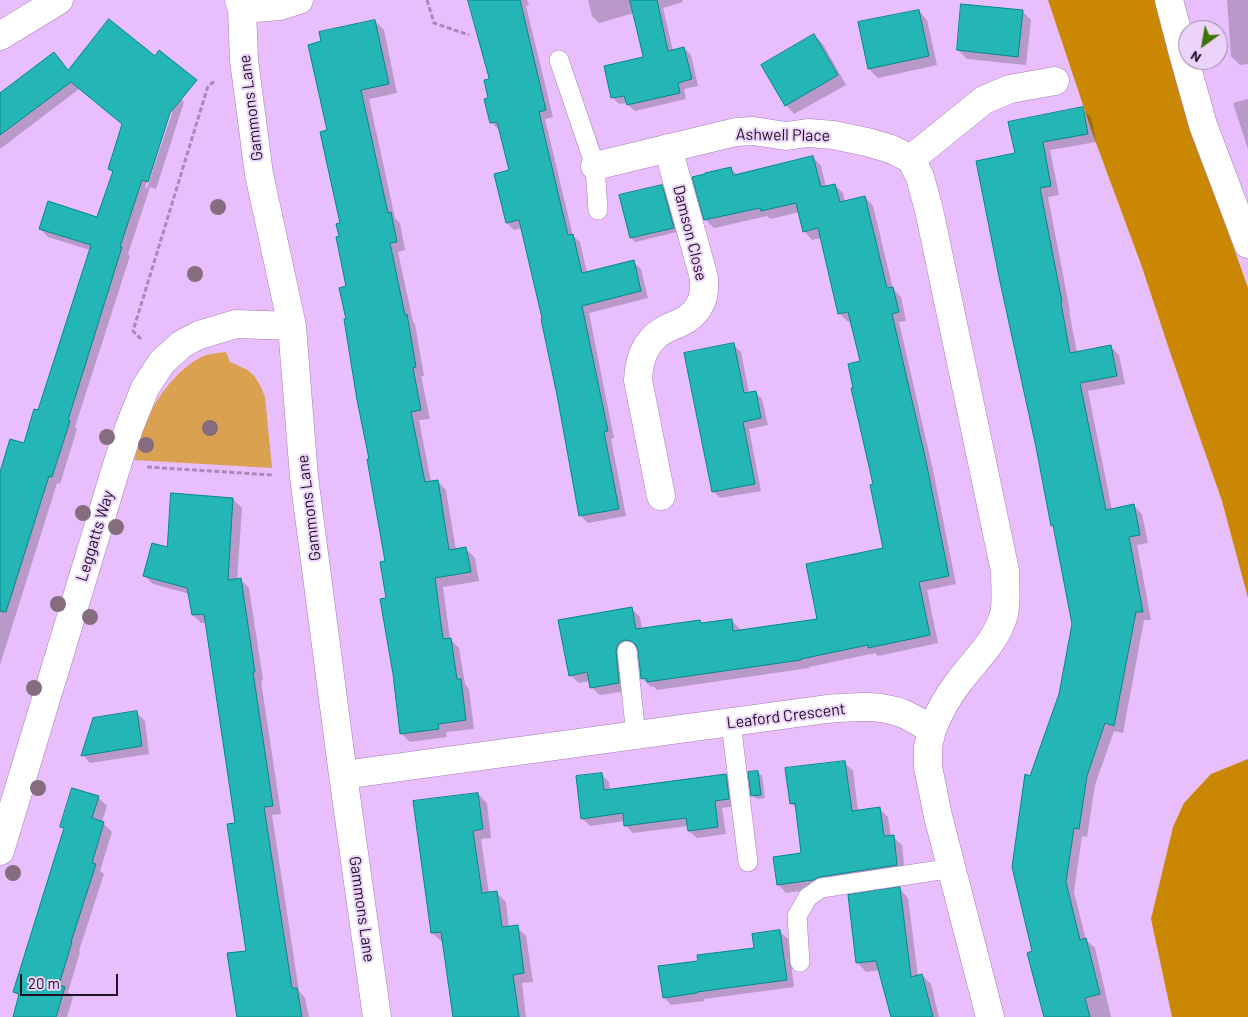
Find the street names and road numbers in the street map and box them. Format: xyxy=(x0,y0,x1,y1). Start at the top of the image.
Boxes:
street label: Gammons Lane xyxy=(235,54,267,162)
street label: Ashwell Place xyxy=(736,125,830,145)
street label: Damson Close xyxy=(669,183,711,283)
street label: Gammons Lane xyxy=(293,454,325,562)
street label: Leggatts Way xyxy=(72,488,118,584)
street label: Leaford Crescent xyxy=(725,699,847,733)
street label: Gammons Lane xyxy=(345,855,379,963)

